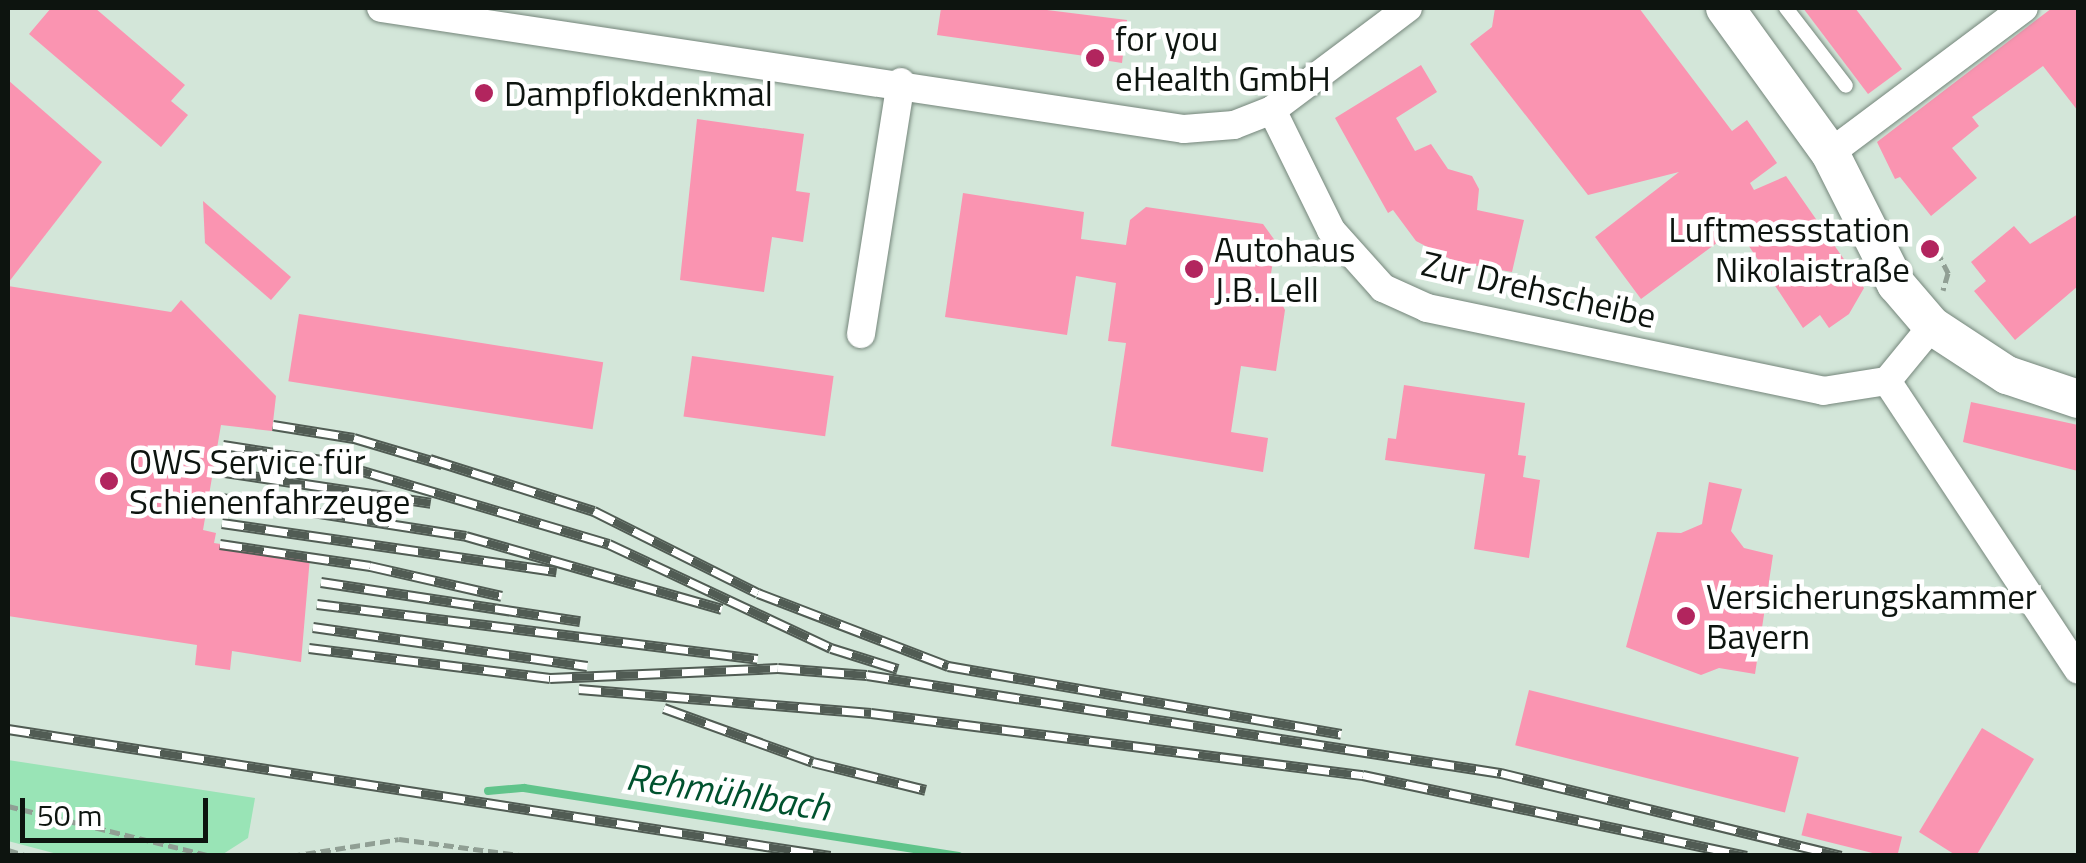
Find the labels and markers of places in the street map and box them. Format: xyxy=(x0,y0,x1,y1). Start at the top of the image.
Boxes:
place label: for you eHealth GmbH xyxy=(1115,17,1331,99)
marker: for you eHealth GmbH xyxy=(1084,47,1106,69)
place label: Dampflokdenkmal xyxy=(504,72,773,114)
marker: Dampflokdenkmal xyxy=(473,82,495,104)
place label: Luftmessstation Nikolaistraße xyxy=(1668,208,1910,290)
place label: Autohaus J.B. Lell xyxy=(1214,228,1355,310)
marker: Luftmessstation Nikolaistraße xyxy=(1919,238,1941,260)
marker: Autohaus J.B. Lell xyxy=(1183,258,1205,280)
place label: OWS Service für Schienenfahrzeuge xyxy=(129,440,410,522)
marker: OWS Service für Schienenfahrzeuge xyxy=(98,470,120,492)
place label: Versicherungskammer Bayern xyxy=(1706,575,2037,657)
marker: Versicherungskammer Bayern xyxy=(1675,605,1697,627)

